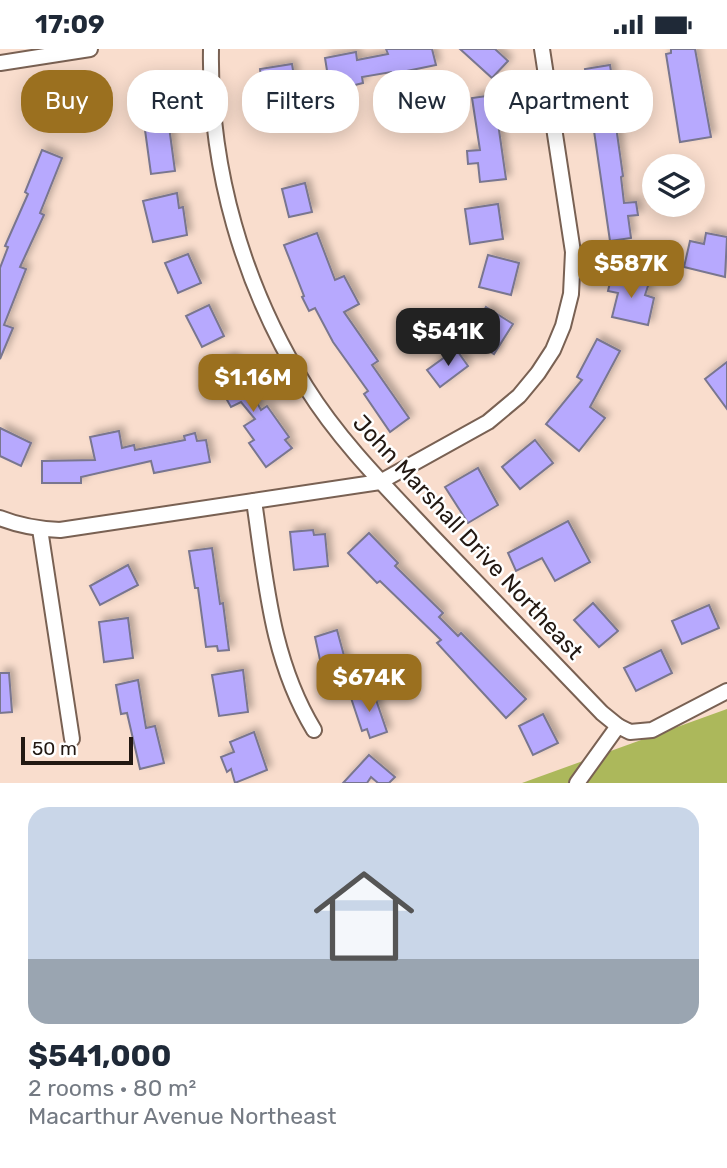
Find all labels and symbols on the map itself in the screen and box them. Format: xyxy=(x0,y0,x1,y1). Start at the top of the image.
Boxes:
pin: $587K xyxy=(582,240,680,300)
pin: $541K xyxy=(399,309,497,368)
pin: $1.16M xyxy=(196,355,310,414)
street label: John Marshall Drive Northeast xyxy=(347,409,589,665)
pin: $674K xyxy=(320,655,418,714)
scale bar xyxy=(21,734,133,766)

